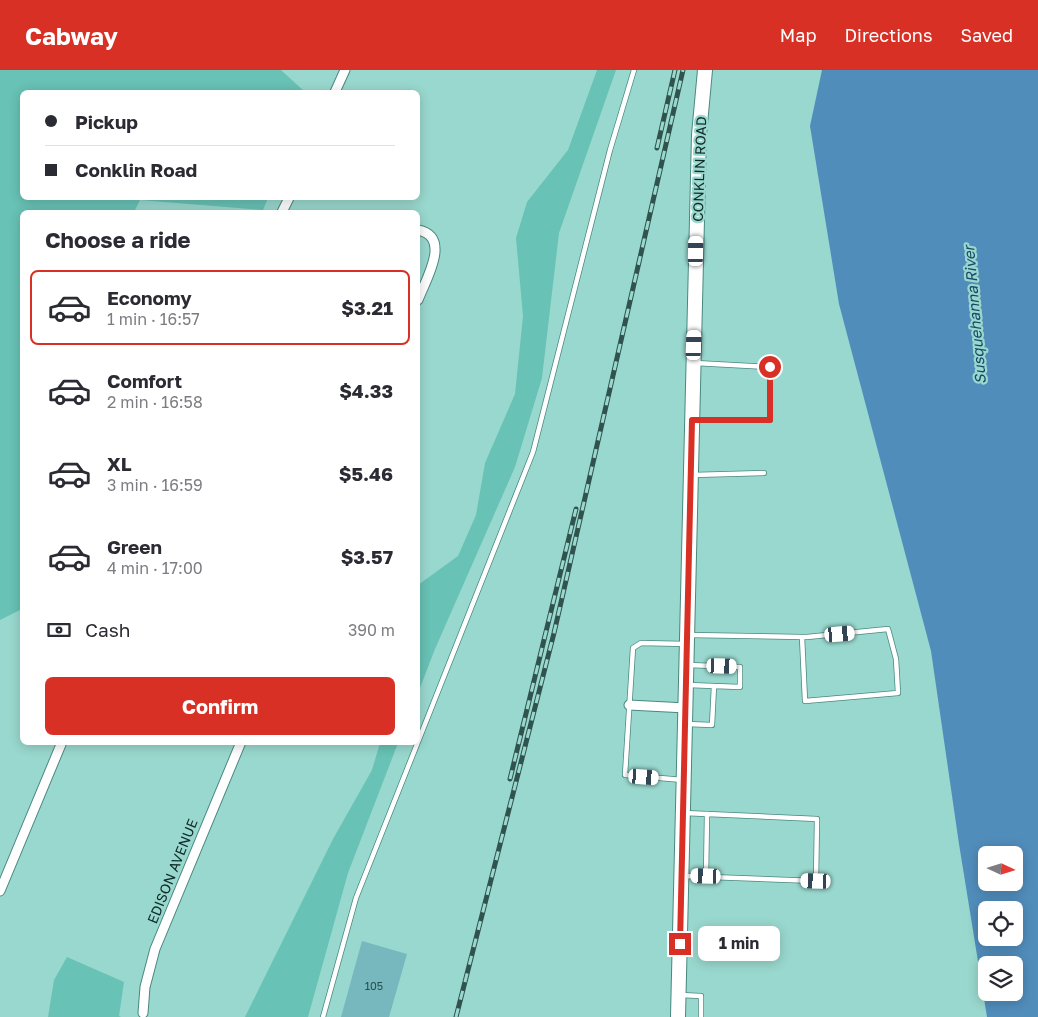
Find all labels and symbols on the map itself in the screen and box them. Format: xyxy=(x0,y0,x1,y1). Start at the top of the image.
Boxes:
street label: CONKLIN ROAD xyxy=(689,116,709,222)
car xyxy=(688,236,703,266)
water label: Susquehanna River xyxy=(959,243,989,385)
car xyxy=(685,330,702,360)
route start xyxy=(759,356,781,378)
car xyxy=(824,625,855,643)
car xyxy=(706,658,737,674)
car xyxy=(628,768,659,786)
street label: EDISON AVENUE xyxy=(143,816,201,926)
north arrow xyxy=(978,846,1022,891)
car xyxy=(690,868,721,884)
car xyxy=(800,873,831,889)
callout: 1 min xyxy=(698,926,780,962)
route end xyxy=(669,933,691,955)
house number: 105 xyxy=(365,979,383,992)

